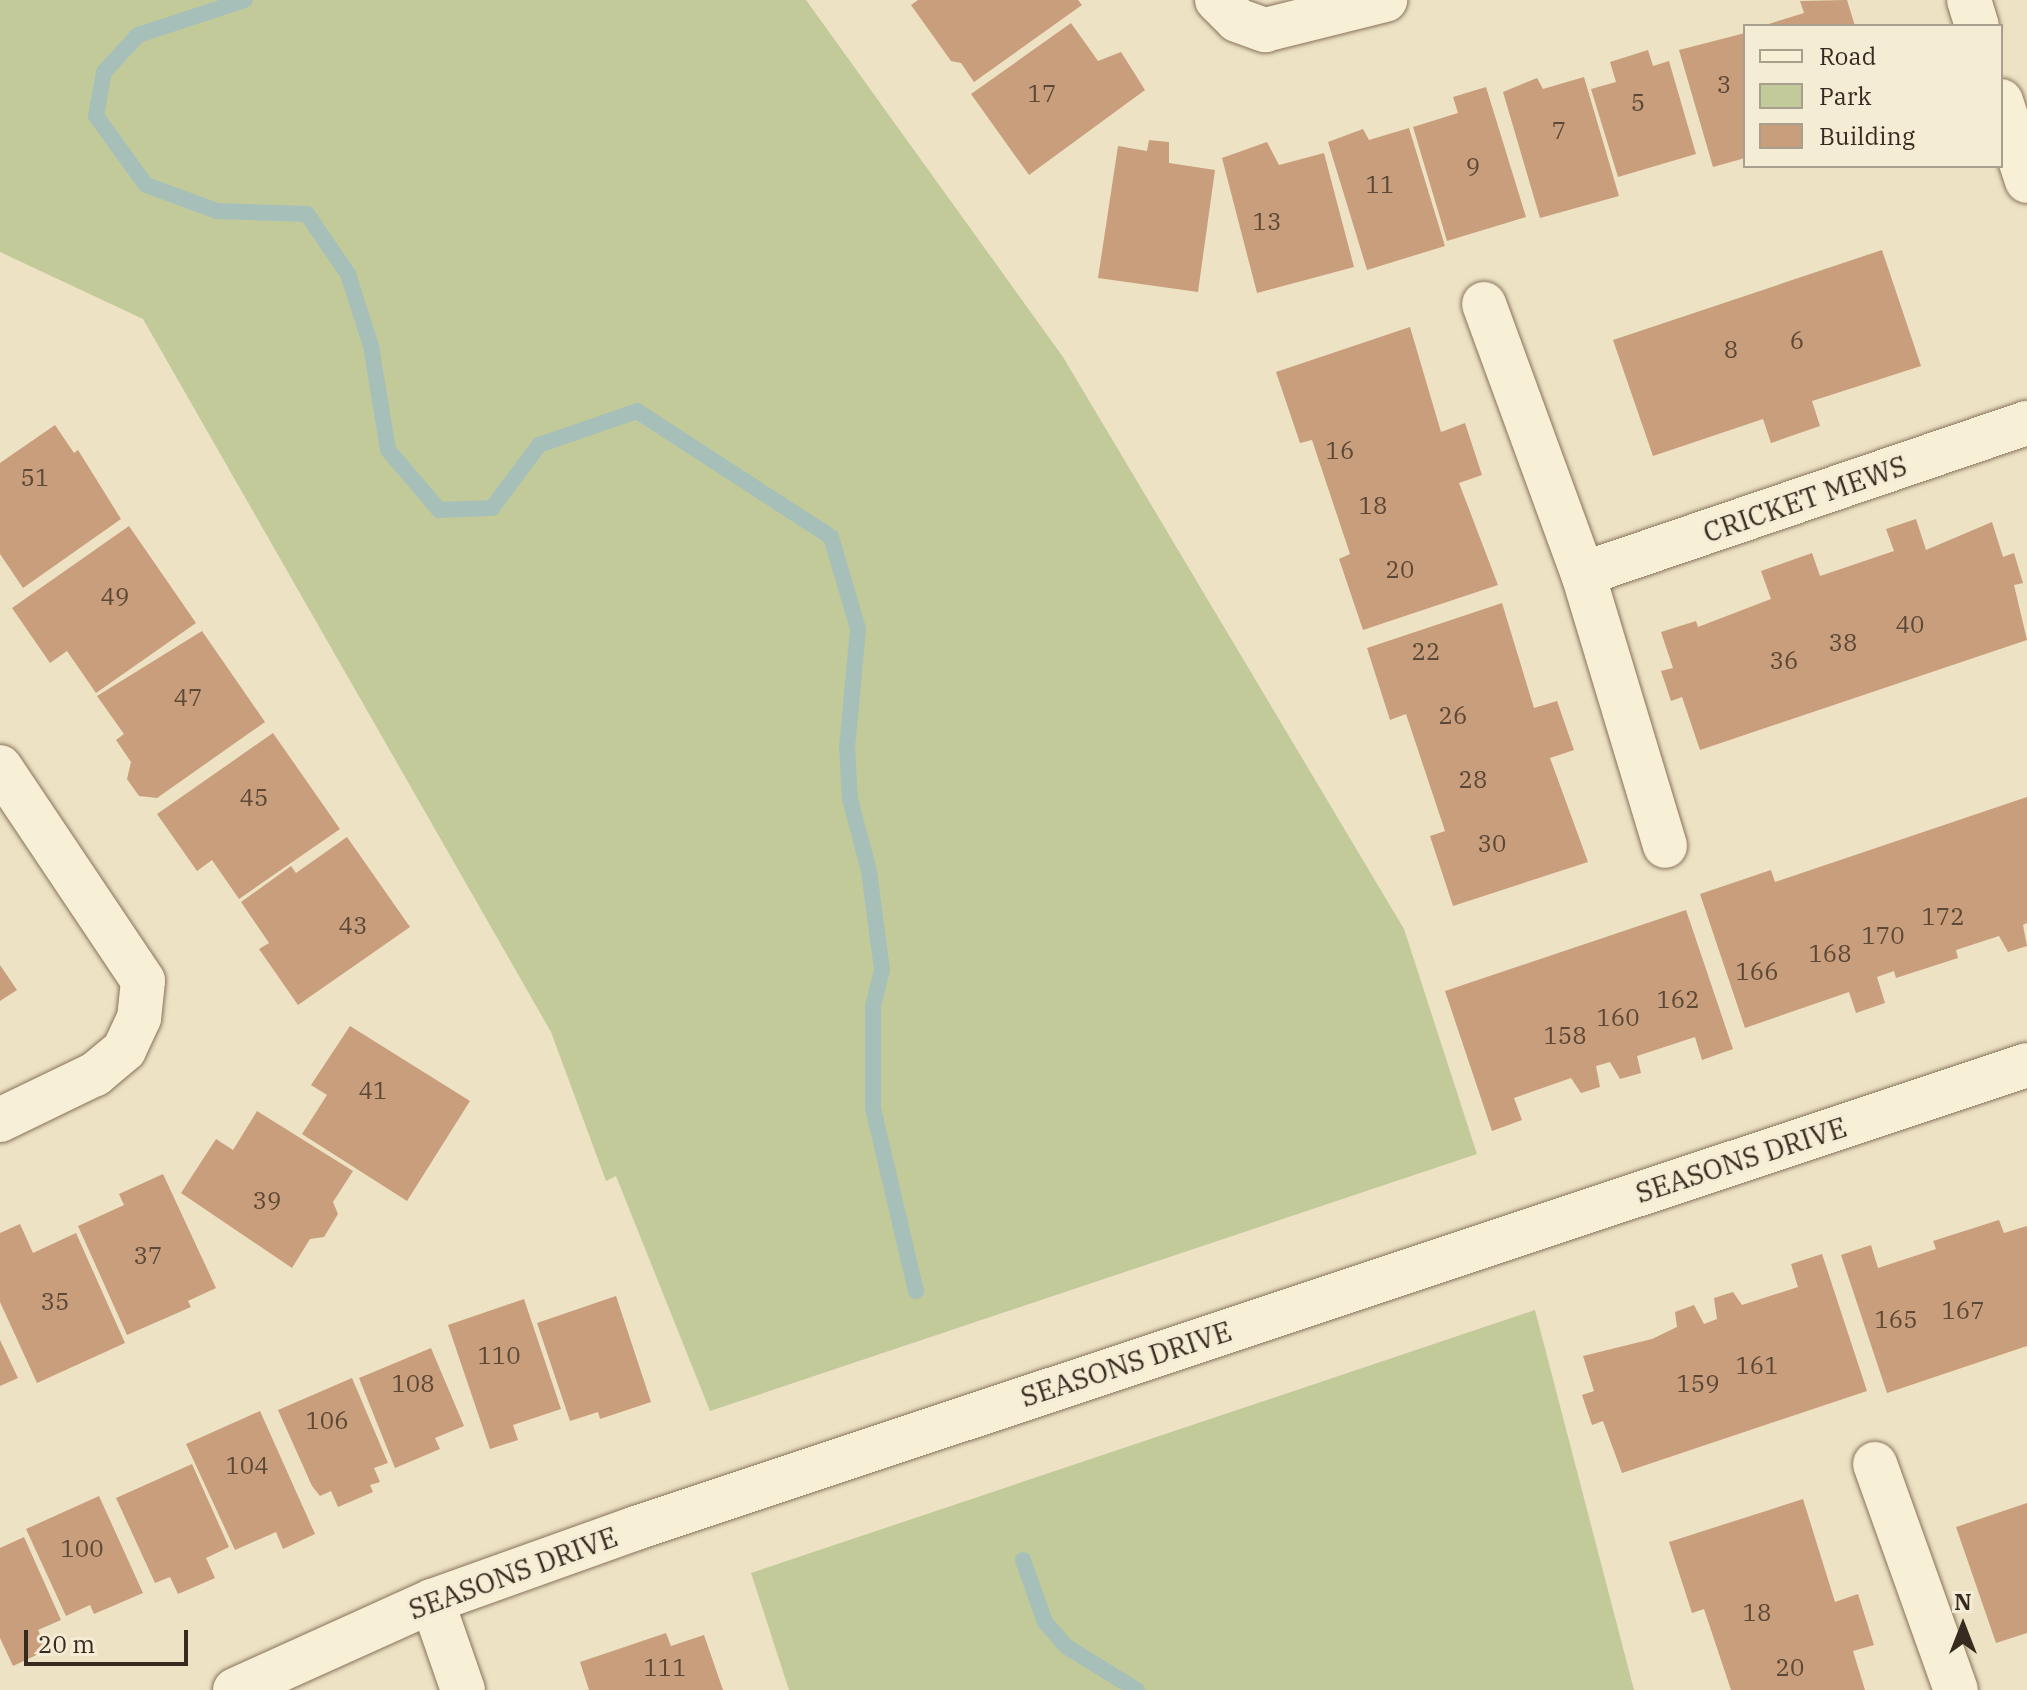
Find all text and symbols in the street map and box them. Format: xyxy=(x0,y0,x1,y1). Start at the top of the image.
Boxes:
legend xyxy=(1743,24,2003,168)
text: Road xyxy=(1819,40,1876,72)
house number: 3 xyxy=(1717,71,1731,99)
house number: 17 xyxy=(1028,80,1056,108)
text: Park xyxy=(1819,80,1871,112)
house number: 5 xyxy=(1631,89,1645,117)
house number: 7 xyxy=(1552,117,1566,145)
text: Building xyxy=(1819,120,1915,152)
house number: 9 xyxy=(1466,153,1480,181)
house number: 11 xyxy=(1366,171,1394,199)
house number: 13 xyxy=(1253,208,1281,236)
house number: 6 xyxy=(1790,327,1804,355)
house number: 8 xyxy=(1724,336,1738,364)
house number: 16 xyxy=(1326,437,1354,465)
street label: CRICKET MEWS xyxy=(1699,448,1911,550)
house number: 51 xyxy=(21,464,49,492)
house number: 18 xyxy=(1359,492,1387,520)
house number: 20 xyxy=(1386,556,1414,584)
house number: 49 xyxy=(101,583,129,611)
house number: 40 xyxy=(1896,611,1924,639)
house number: 38 xyxy=(1829,629,1857,657)
house number: 22 xyxy=(1412,638,1440,666)
house number: 36 xyxy=(1770,647,1798,675)
house number: 47 xyxy=(174,684,202,712)
house number: 26 xyxy=(1439,702,1467,730)
house number: 28 xyxy=(1459,766,1487,794)
house number: 45 xyxy=(240,784,268,812)
house number: 30 xyxy=(1478,830,1506,858)
house number: 172 xyxy=(1921,903,1965,931)
house number: 43 xyxy=(339,912,367,940)
house number: 170 xyxy=(1861,922,1905,950)
house number: 168 xyxy=(1808,940,1852,968)
house number: 166 xyxy=(1735,958,1779,986)
house number: 162 xyxy=(1656,986,1700,1014)
house number: 160 xyxy=(1596,1004,1640,1032)
house number: 158 xyxy=(1543,1022,1587,1050)
house number: 41 xyxy=(359,1077,387,1105)
street label: SEASONS DRIVE xyxy=(1631,1110,1851,1210)
house number: 39 xyxy=(253,1187,281,1215)
house number: 37 xyxy=(134,1242,162,1270)
house number: 35 xyxy=(41,1288,69,1316)
house number: 167 xyxy=(1941,1297,1985,1325)
house number: 165 xyxy=(1874,1306,1918,1334)
street label: SEASONS DRIVE xyxy=(1016,1314,1236,1414)
house number: 110 xyxy=(477,1342,521,1370)
house number: 161 xyxy=(1735,1352,1779,1380)
house number: 108 xyxy=(391,1370,435,1398)
house number: 159 xyxy=(1676,1370,1720,1398)
house number: 106 xyxy=(305,1407,349,1435)
house number: 104 xyxy=(225,1452,269,1480)
street label: SEASONS DRIVE xyxy=(404,1520,622,1626)
house number: 100 xyxy=(60,1535,104,1563)
north arrow xyxy=(1923,1586,2003,1666)
text: N xyxy=(1954,1587,1972,1616)
house number: 18 xyxy=(1743,1599,1771,1627)
scale bar xyxy=(28,1614,192,1664)
text: 20 m xyxy=(38,1628,95,1660)
house number: 111 xyxy=(643,1654,687,1682)
house number: 20 xyxy=(1776,1654,1804,1682)

